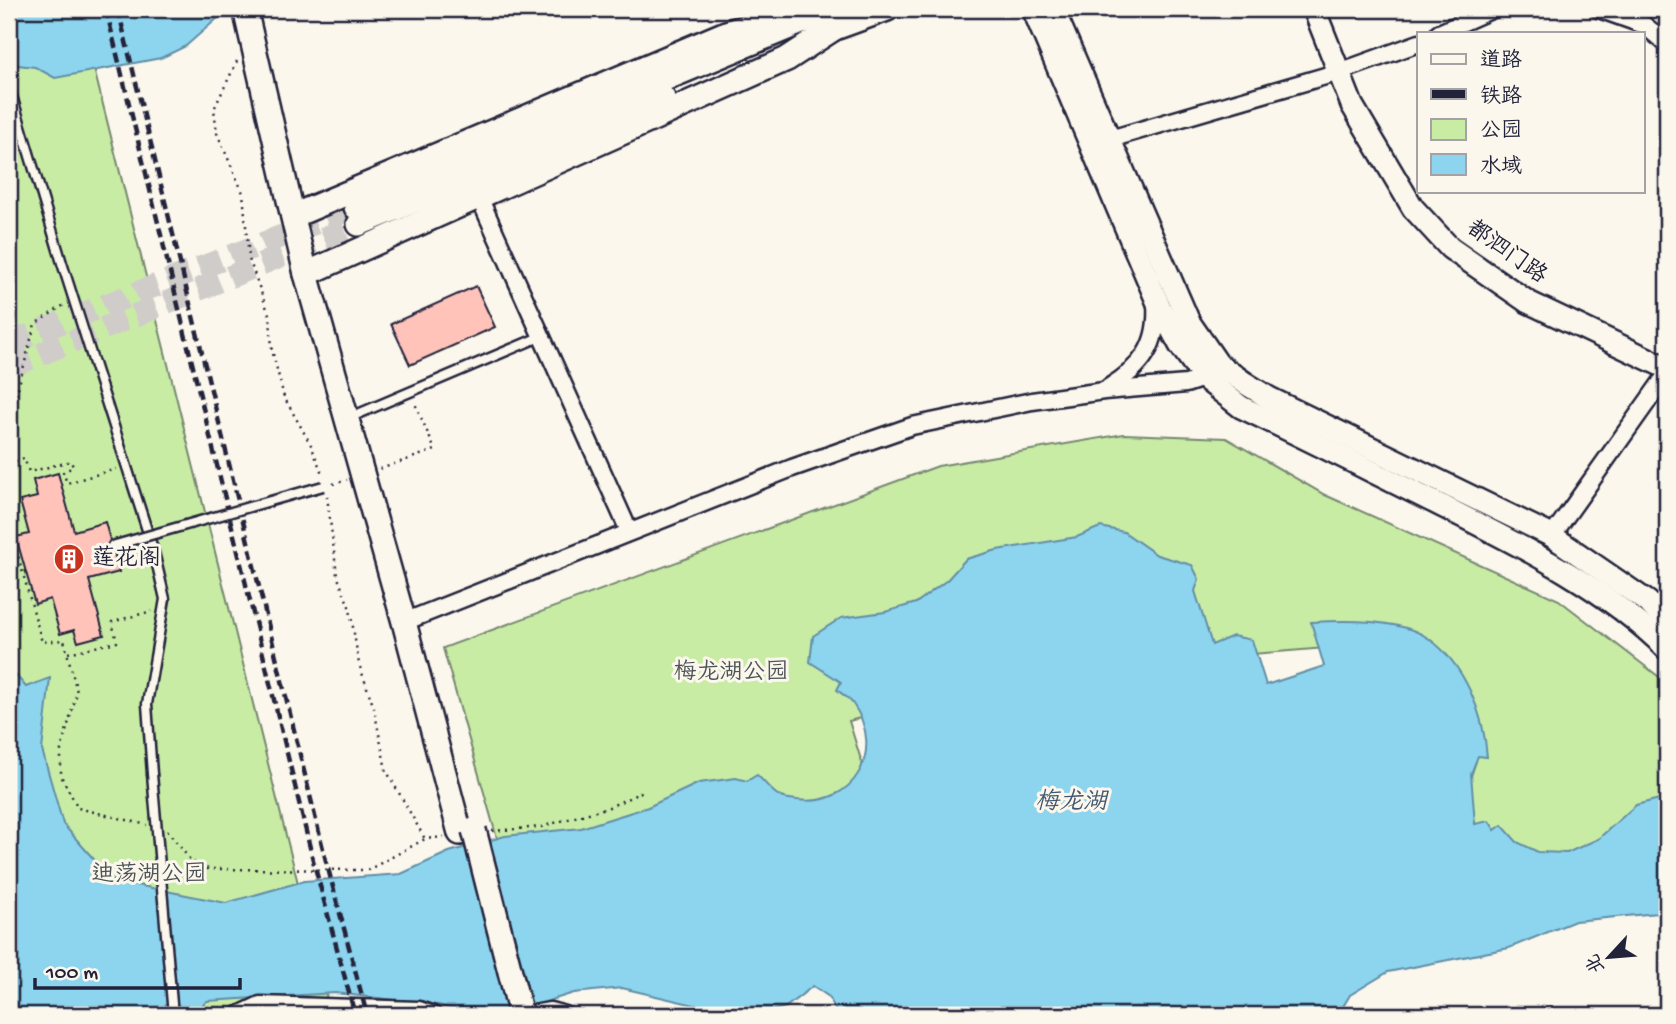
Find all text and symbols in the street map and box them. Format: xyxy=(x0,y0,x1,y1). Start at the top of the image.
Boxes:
legend xyxy=(1417,32,1644,192)
text: 道路 xyxy=(1480,48,1522,75)
text: 铁路 xyxy=(1480,84,1522,111)
text: 公园 xyxy=(1480,119,1522,145)
text: 水域 xyxy=(1480,154,1522,181)
street label: 都泗门路 xyxy=(1461,215,1552,290)
building icon: 莲花阁 xyxy=(52,542,86,576)
place label: 莲花阁 xyxy=(92,545,161,573)
park label: 梅龙湖公园 xyxy=(674,659,789,687)
water label: 梅龙湖 xyxy=(1035,788,1110,818)
park label: 迪荡湖公园 xyxy=(92,861,207,889)
north arrow xyxy=(1574,922,1644,992)
scale bar xyxy=(35,947,240,991)
text: 北 xyxy=(1582,949,1611,977)
text: 100 m xyxy=(45,962,98,987)

